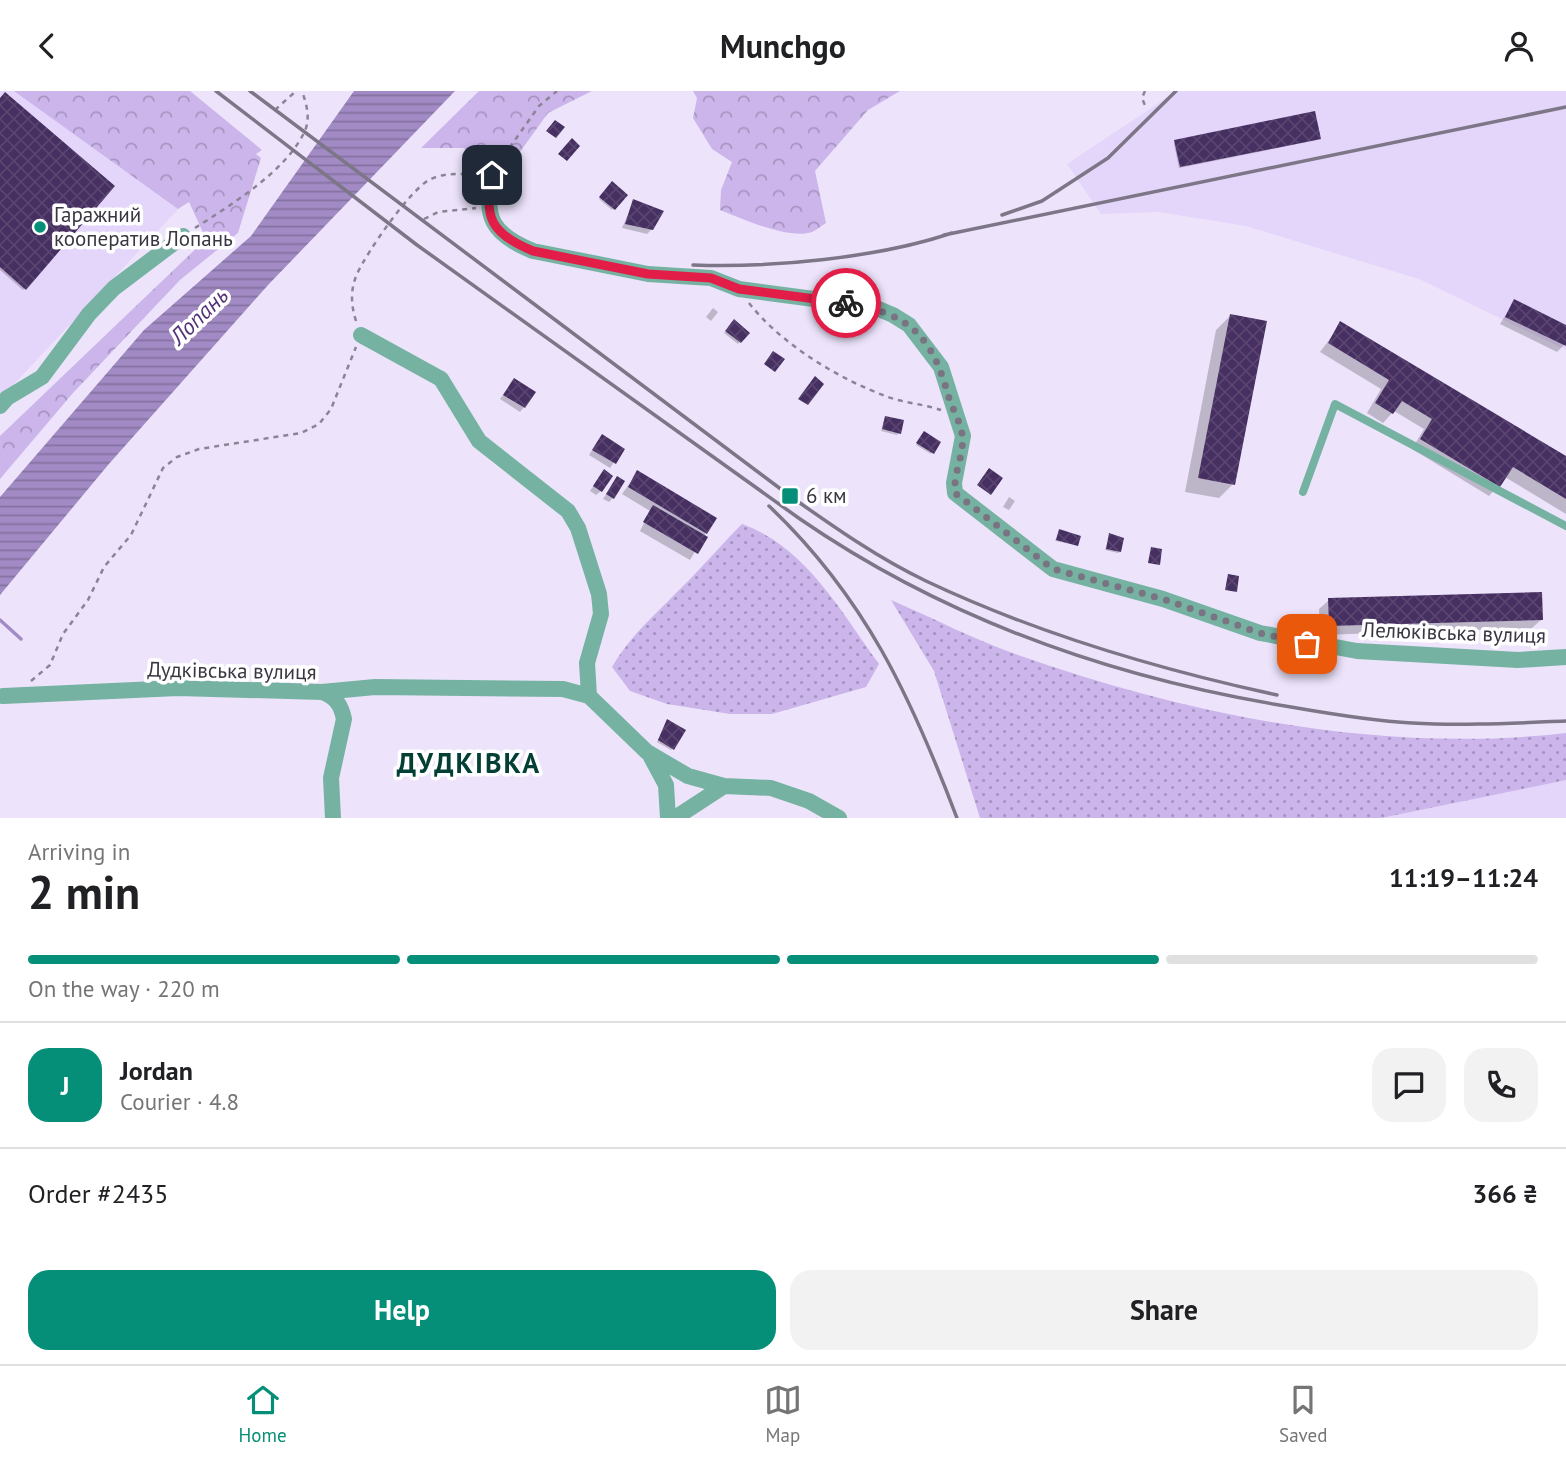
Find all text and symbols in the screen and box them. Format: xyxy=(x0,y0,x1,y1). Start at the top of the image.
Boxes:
text: Munchgo xyxy=(720,25,846,67)
icon: back xyxy=(28,27,66,65)
icon: person xyxy=(1500,27,1538,65)
pin xyxy=(462,145,522,205)
icon: home xyxy=(473,156,511,194)
place label: Гаражний кооператив Лопань xyxy=(54,201,233,252)
marker: Гаражний кооператив Лопань xyxy=(32,219,48,235)
courier xyxy=(811,268,881,338)
water label: Лопань xyxy=(162,281,234,351)
icon: bike xyxy=(827,284,865,322)
place label: 6 км xyxy=(806,482,847,509)
marker: 6 км xyxy=(780,486,800,506)
pin xyxy=(1277,614,1337,674)
street label: Лелюківська вулиця xyxy=(1361,616,1546,649)
icon: bag xyxy=(1288,625,1326,663)
street label: Дудківська вулиця xyxy=(147,656,317,685)
district label: ДУДКІВКА xyxy=(397,744,541,781)
text: Arriving in xyxy=(28,837,130,866)
text: 11:19–11:24 xyxy=(1389,861,1538,894)
text: 2 min xyxy=(28,862,140,922)
text: On the way · 220 m xyxy=(28,974,220,1003)
button: chat xyxy=(1372,1048,1446,1122)
button: phone xyxy=(1464,1048,1538,1122)
text: Jordan xyxy=(120,1054,193,1087)
text: J xyxy=(61,1069,69,1102)
text: Courier · 4.8 xyxy=(120,1087,239,1116)
text: Order #2435 xyxy=(28,1177,168,1210)
text: 366 ₴ xyxy=(1472,1177,1538,1210)
button: Help xyxy=(28,1270,776,1350)
button: Share xyxy=(790,1270,1538,1350)
tab: Home xyxy=(239,1381,287,1447)
tab: Map xyxy=(764,1381,802,1447)
tab: Saved xyxy=(1279,1381,1327,1447)

